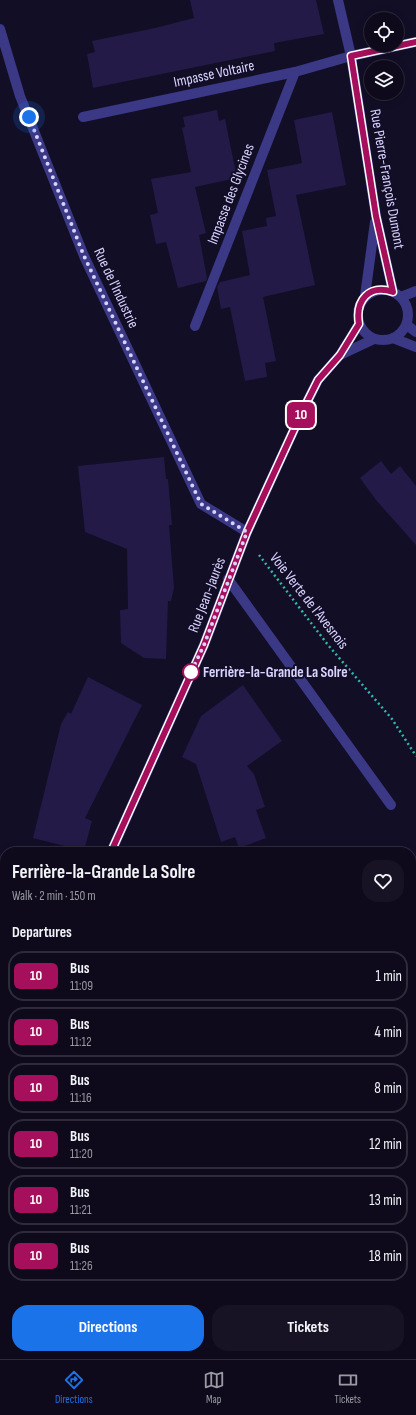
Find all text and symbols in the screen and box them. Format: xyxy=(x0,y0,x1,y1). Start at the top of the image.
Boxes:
map controls xyxy=(364,12,404,100)
button: locate xyxy=(364,12,404,52)
street label: Impasse Voltaire xyxy=(172,56,256,92)
button: layers xyxy=(364,60,404,100)
your location xyxy=(19,107,39,127)
street label: Rue Pierre-François Dumont xyxy=(365,107,409,251)
street label: Impasse des Glycines xyxy=(203,141,259,247)
street label: Rue de l'Industrie xyxy=(89,245,143,331)
line badge: 10 xyxy=(283,402,319,428)
text: 10 xyxy=(295,406,307,423)
street label: Voie Verte de l'Avesnois xyxy=(265,549,353,653)
street label: Rue Jean-Jaurès xyxy=(184,555,230,635)
marker: Ferrière-la-Grande La Solre xyxy=(182,663,200,681)
place label: Ferrière-la-Grande La Solre xyxy=(203,663,348,682)
button: heart xyxy=(362,860,404,902)
text: Ferrière-la-Grande La Solre xyxy=(12,861,195,884)
text: Walk · 2 min · 150 m xyxy=(12,888,96,904)
text: Departures xyxy=(12,923,72,942)
text: Bus xyxy=(70,959,89,978)
text: 10 xyxy=(30,967,42,984)
text: 1 min xyxy=(376,967,402,986)
text: 11:09 xyxy=(70,978,93,994)
text: Bus xyxy=(70,1015,89,1034)
text: 10 xyxy=(30,1023,42,1040)
text: 4 min xyxy=(375,1023,402,1042)
text: 11:12 xyxy=(70,1034,92,1050)
text: Bus xyxy=(70,1071,89,1090)
text: 10 xyxy=(30,1079,42,1096)
text: 8 min xyxy=(374,1079,402,1098)
text: 11:16 xyxy=(70,1090,92,1106)
text: Bus xyxy=(70,1127,89,1146)
text: 10 xyxy=(30,1135,42,1152)
text: 12 min xyxy=(369,1135,402,1154)
text: 11:20 xyxy=(70,1146,93,1162)
text: Bus xyxy=(70,1183,89,1202)
text: 10 xyxy=(30,1191,42,1208)
text: 13 min xyxy=(369,1191,402,1210)
text: 11:21 xyxy=(70,1202,92,1218)
text: Bus xyxy=(70,1239,89,1258)
text: 10 xyxy=(30,1247,42,1264)
text: 18 min xyxy=(369,1247,402,1266)
text: 11:26 xyxy=(70,1258,93,1274)
button: Directions xyxy=(12,1305,204,1351)
button: Tickets xyxy=(212,1305,404,1351)
tab: Directions xyxy=(55,1369,93,1406)
tab: Map xyxy=(203,1369,225,1406)
tab: Tickets xyxy=(334,1369,361,1406)

